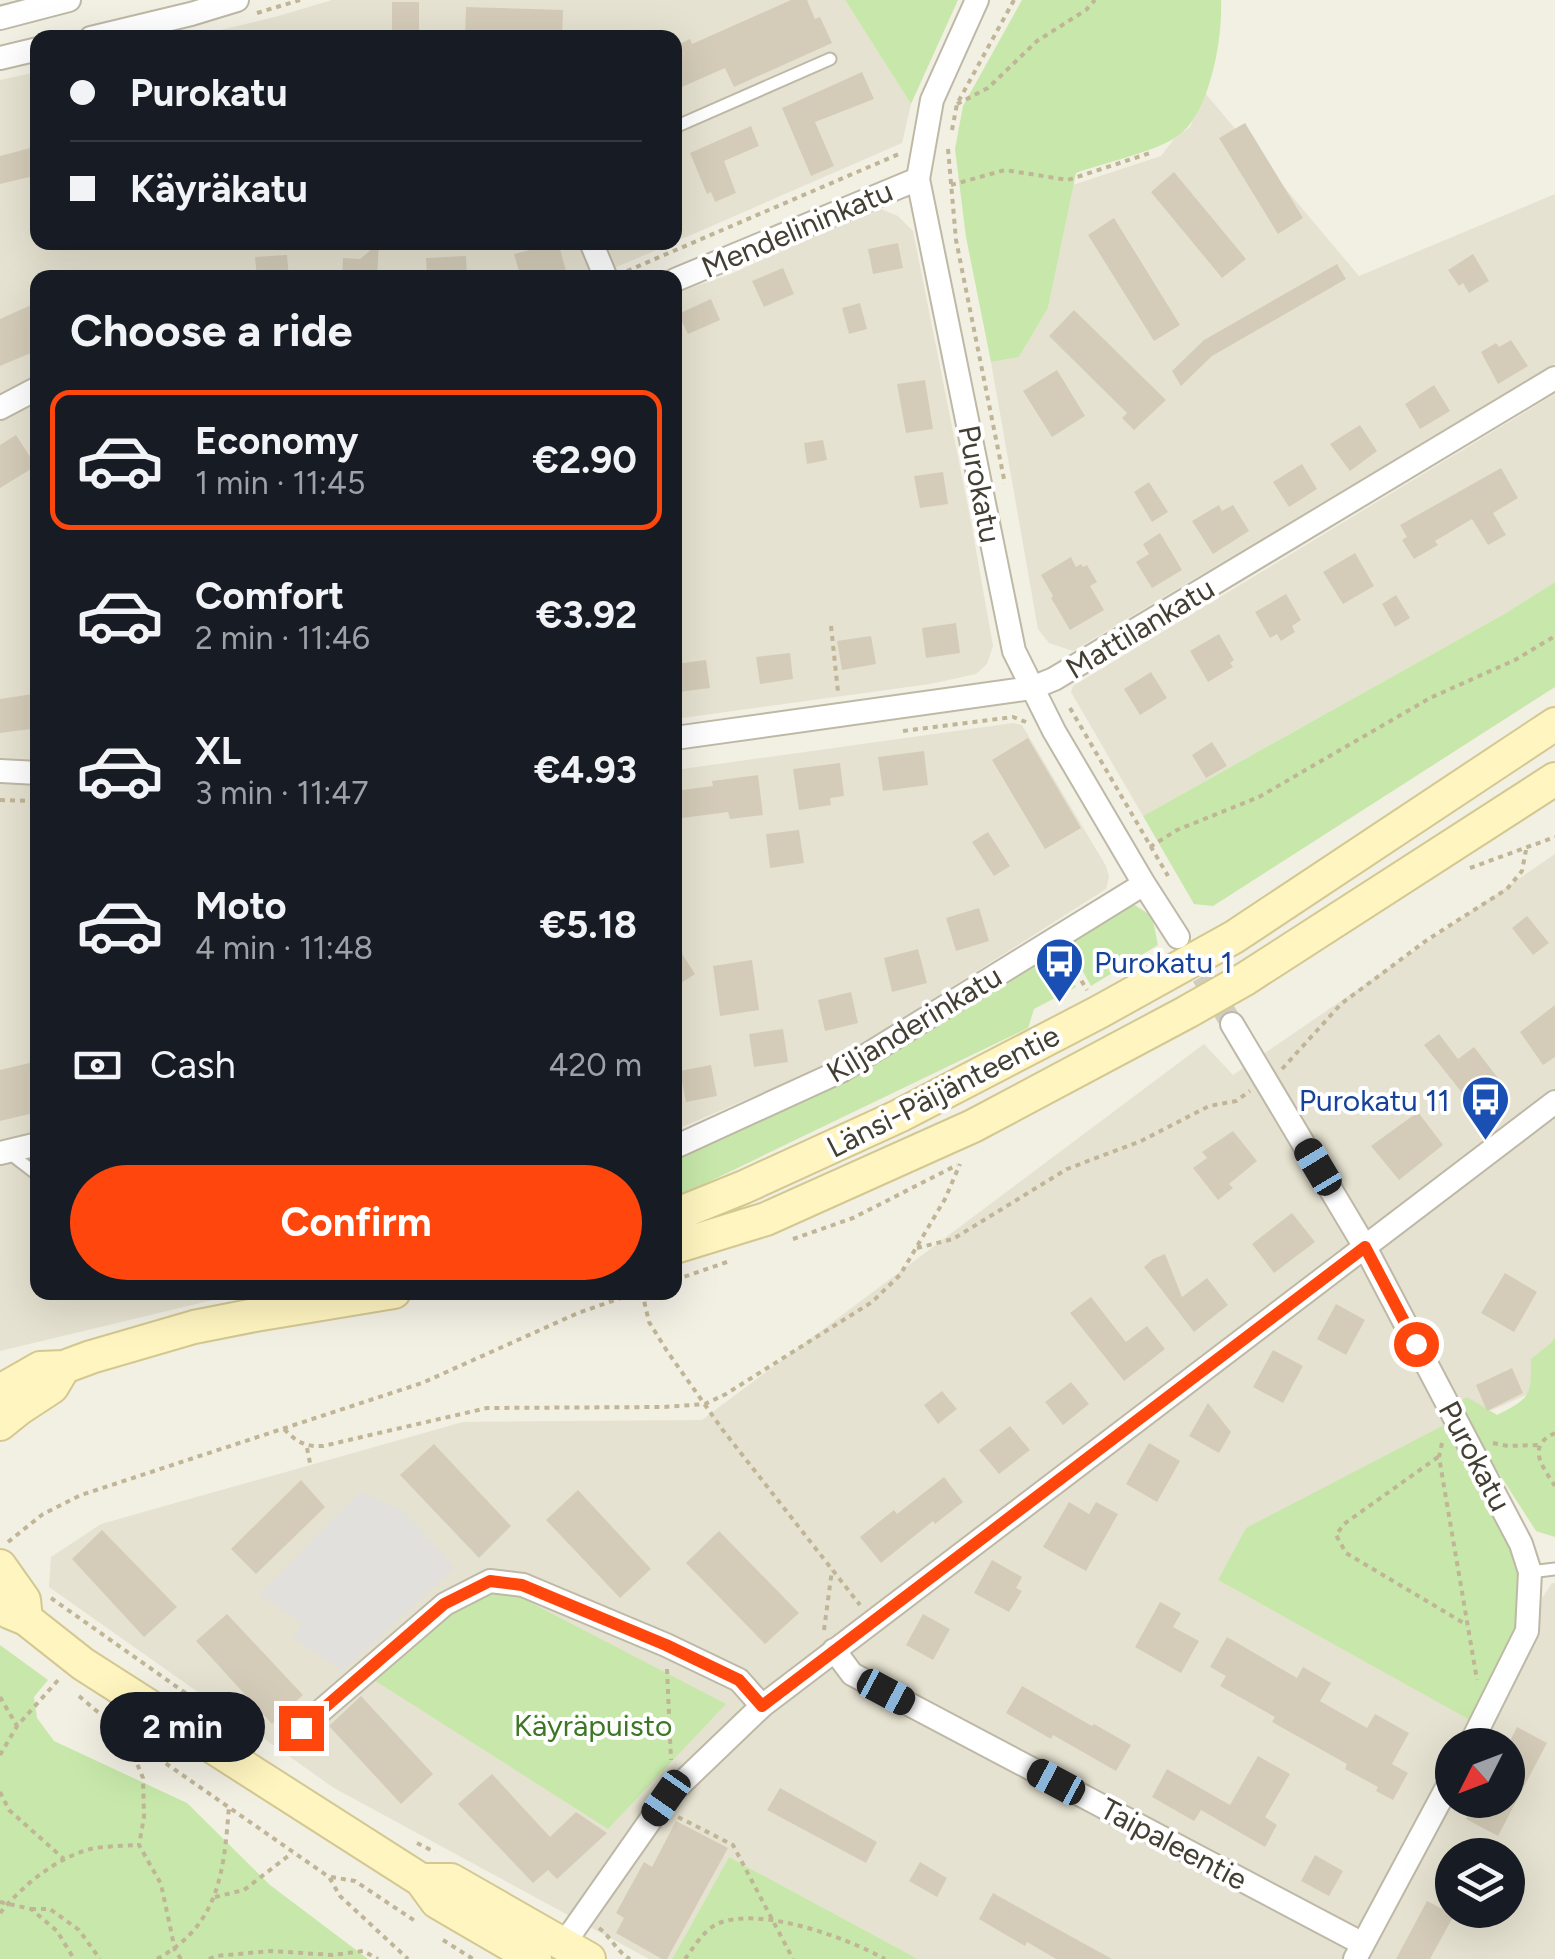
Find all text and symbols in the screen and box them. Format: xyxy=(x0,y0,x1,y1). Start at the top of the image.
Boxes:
text: Purokatu xyxy=(130,70,287,116)
text: Käyräkatu xyxy=(130,166,308,212)
street label: Mendelininkatu xyxy=(696,172,898,286)
text: Choose a ride xyxy=(70,303,352,357)
icon: car xyxy=(75,415,165,505)
text: Economy xyxy=(195,418,358,464)
street label: Purokatu xyxy=(950,422,1010,546)
text: €2.90 xyxy=(532,437,637,483)
text: 1 min · 11:45 xyxy=(195,464,365,502)
street label: Mattilankatu xyxy=(1059,569,1221,687)
icon: car xyxy=(75,570,165,660)
text: Comfort xyxy=(195,573,344,619)
text: €3.92 xyxy=(536,592,637,638)
text: 2 min · 11:46 xyxy=(195,619,370,657)
icon: car xyxy=(75,725,165,815)
text: XL xyxy=(195,728,241,774)
text: €4.93 xyxy=(534,747,637,793)
text: 3 min · 11:47 xyxy=(195,774,368,812)
icon: car xyxy=(75,880,165,970)
text: Moto xyxy=(195,883,287,929)
text: €5.18 xyxy=(540,902,637,948)
text: 4 min · 11:48 xyxy=(195,929,373,967)
bus stop icon: Purokatu 1 xyxy=(1033,936,1085,1004)
place label: Purokatu 1 xyxy=(1094,944,1233,981)
street label: Kiljanderinkatu xyxy=(820,957,1008,1091)
street label: Länsi-Päijänteentie xyxy=(820,1016,1066,1166)
icon: cash xyxy=(70,1038,125,1093)
text: Cash xyxy=(150,1042,236,1088)
text: 420 m xyxy=(549,1046,642,1084)
bus stop icon: Purokatu 11 xyxy=(1459,1074,1511,1142)
place label: Purokatu 11 xyxy=(1299,1082,1450,1119)
car xyxy=(1290,1134,1346,1200)
button: Confirm xyxy=(70,1165,642,1280)
route start xyxy=(1394,1322,1439,1367)
street label: Purokatu xyxy=(1431,1395,1519,1517)
car xyxy=(852,1665,920,1719)
callout: 2 min xyxy=(101,1693,266,1763)
route end xyxy=(279,1706,324,1751)
park label: Käyräpuisto xyxy=(514,1707,672,1744)
text: 2 min xyxy=(142,1708,223,1746)
north arrow xyxy=(1435,1728,1525,1818)
map controls xyxy=(1435,1728,1525,1928)
car xyxy=(1022,1755,1090,1809)
car xyxy=(637,1765,695,1831)
street label: Taipaleentie xyxy=(1094,1790,1254,1898)
button: layers xyxy=(1435,1838,1525,1928)

